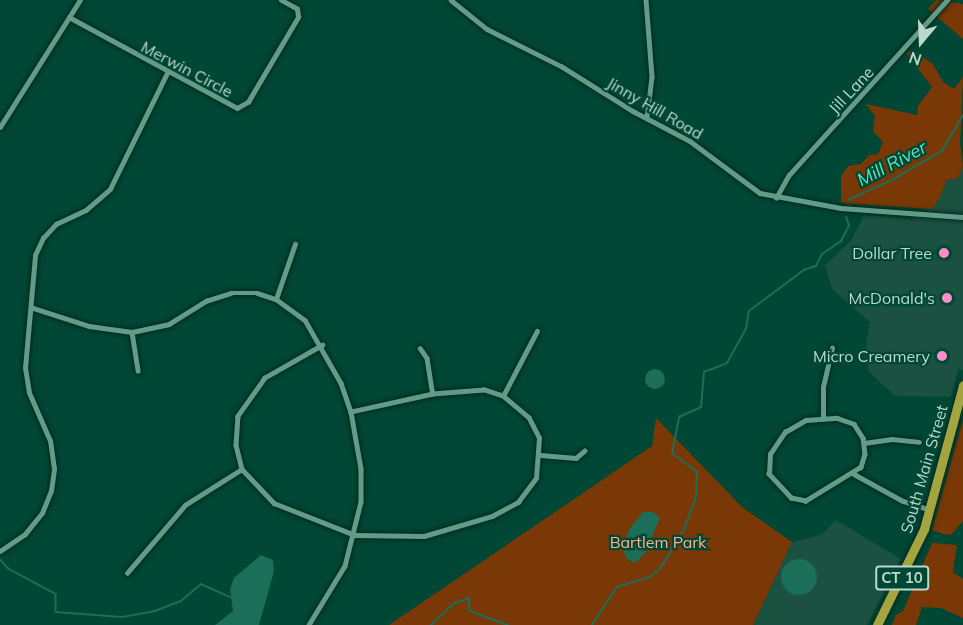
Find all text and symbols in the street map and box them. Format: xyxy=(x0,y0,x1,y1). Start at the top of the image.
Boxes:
north arrow xyxy=(891,12,951,72)
street label: Merwin Circle xyxy=(138,37,236,101)
text: N xyxy=(906,48,924,70)
street label: Jill Lane xyxy=(824,63,878,117)
street label: Jinny Hill Road xyxy=(604,73,706,143)
water label: Mill River xyxy=(854,137,930,191)
place label: Dollar Tree xyxy=(852,243,932,263)
marker: Dollar Tree xyxy=(937,246,951,260)
place label: McDonald's xyxy=(848,288,935,308)
marker: McDonald's xyxy=(940,291,954,305)
place label: Micro Creamery xyxy=(813,346,930,366)
marker: Micro Creamery xyxy=(935,349,949,363)
street label: South Main Street xyxy=(897,403,951,535)
park label: Bartlem Park xyxy=(610,532,706,552)
road number: CT 10 xyxy=(875,566,929,590)

